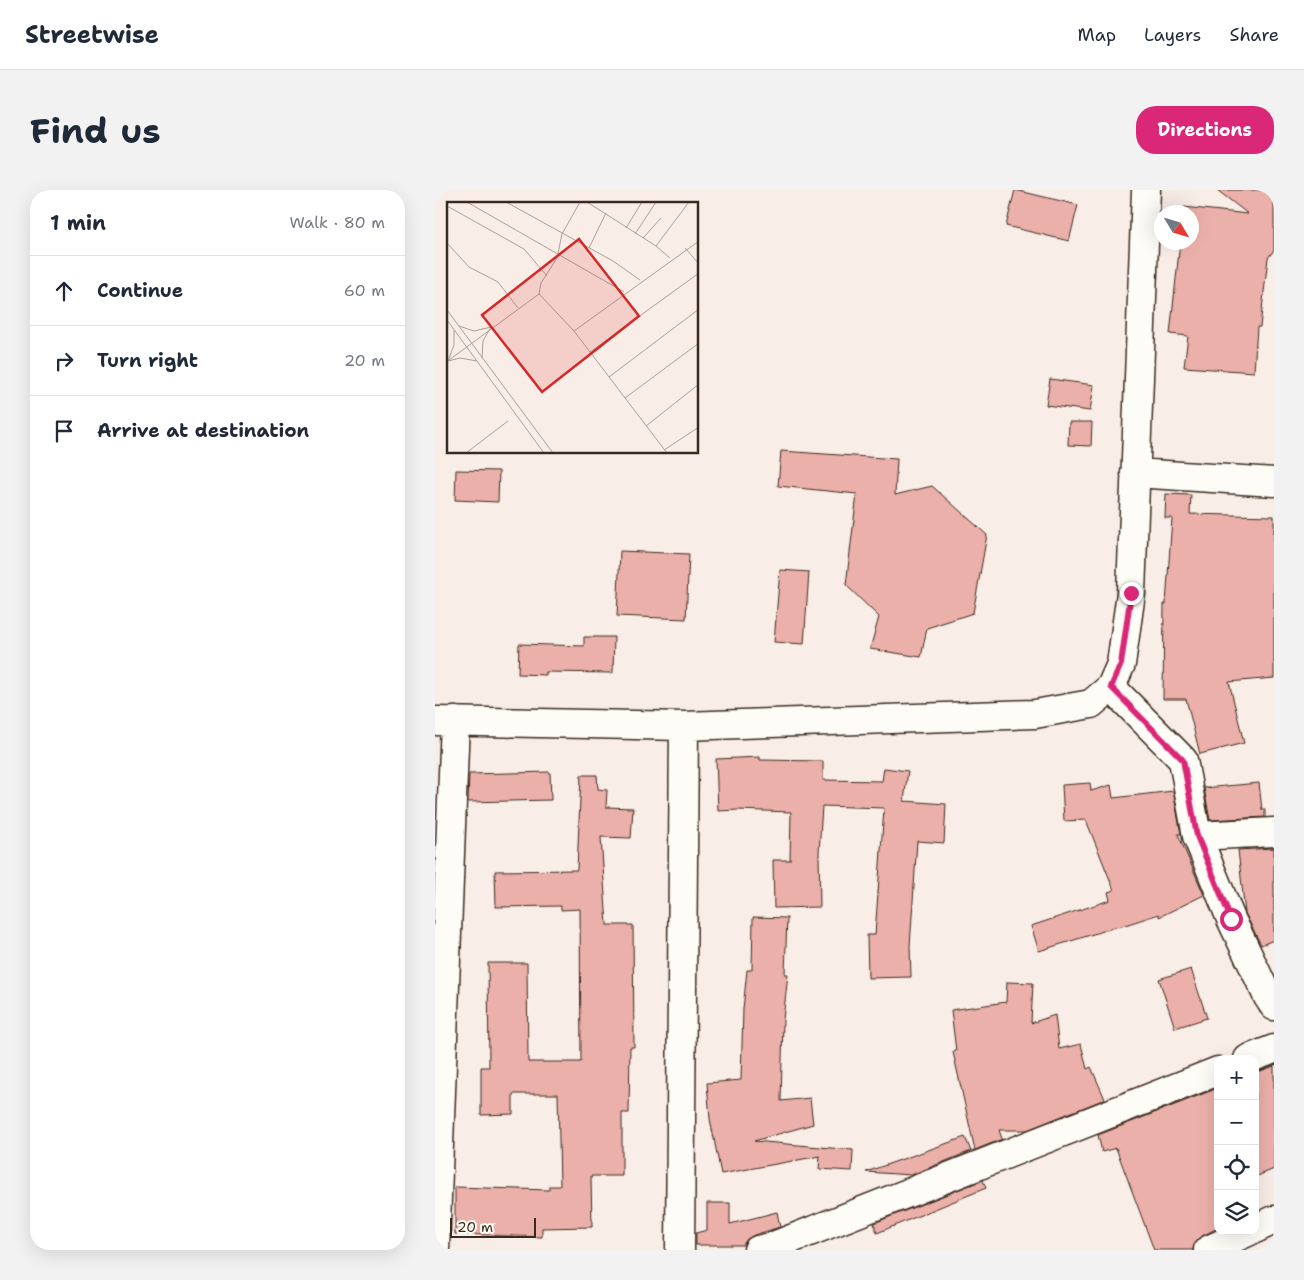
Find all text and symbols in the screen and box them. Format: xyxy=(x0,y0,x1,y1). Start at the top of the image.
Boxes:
text: Streetwise xyxy=(25,19,159,51)
text: Map xyxy=(1078,23,1116,47)
text: Layers xyxy=(1144,23,1201,47)
text: Share xyxy=(1229,23,1279,47)
button: Directions xyxy=(1136,106,1274,154)
text: Find us xyxy=(30,107,161,154)
inset map xyxy=(447,202,699,454)
north arrow xyxy=(1154,205,1199,250)
text: 1 min xyxy=(50,209,106,237)
text: Walk · 80 m xyxy=(290,212,385,233)
icon: ahead xyxy=(50,277,78,305)
text: Continue xyxy=(97,278,183,303)
text: 60 m xyxy=(344,280,385,301)
icon: right xyxy=(50,347,78,375)
text: Turn right xyxy=(97,348,198,373)
text: 20 m xyxy=(344,350,385,371)
icon: arrive xyxy=(50,417,78,445)
text: Arrive at destination xyxy=(97,418,309,443)
route end xyxy=(1120,582,1143,605)
route start xyxy=(1220,908,1243,931)
map controls xyxy=(1214,1055,1259,1235)
button: + xyxy=(1214,1055,1259,1100)
button: − xyxy=(1214,1100,1259,1145)
button: locate xyxy=(1214,1145,1259,1190)
button: layers xyxy=(1214,1190,1259,1235)
scale bar xyxy=(450,1215,536,1238)
text: 20 m xyxy=(457,1218,493,1236)

